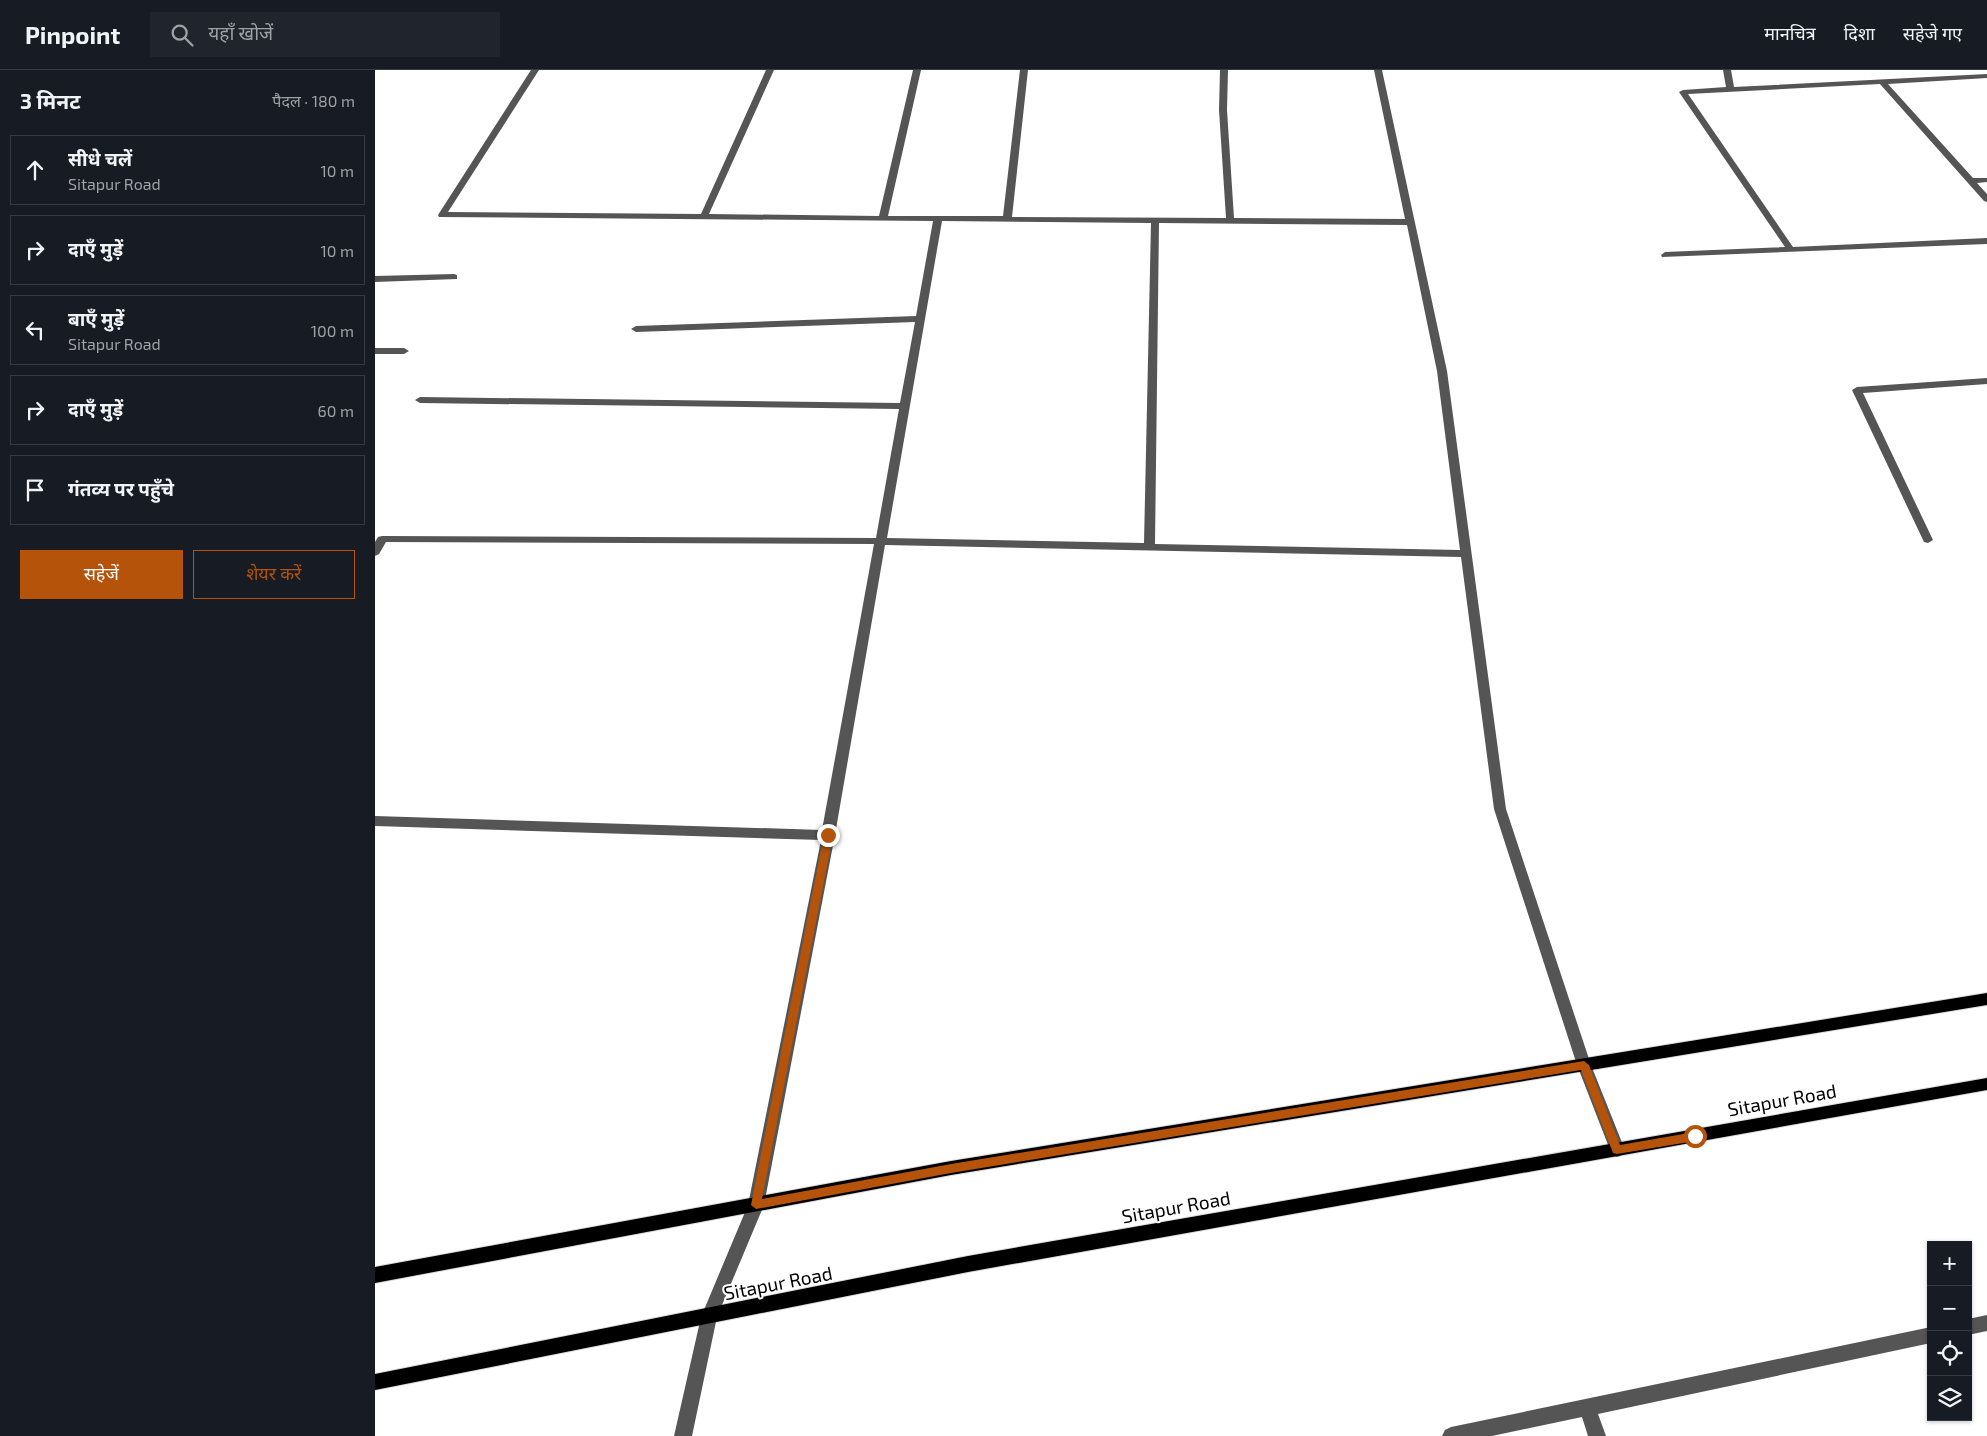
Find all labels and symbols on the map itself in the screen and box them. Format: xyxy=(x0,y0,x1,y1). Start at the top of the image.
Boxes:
route end xyxy=(817,824,840,847)
street label: Sitapur Road xyxy=(1726,1079,1838,1120)
route start xyxy=(1684,1125,1707,1148)
street label: Sitapur Road xyxy=(1120,1186,1232,1227)
street label: Sitapur Road xyxy=(722,1261,834,1304)

